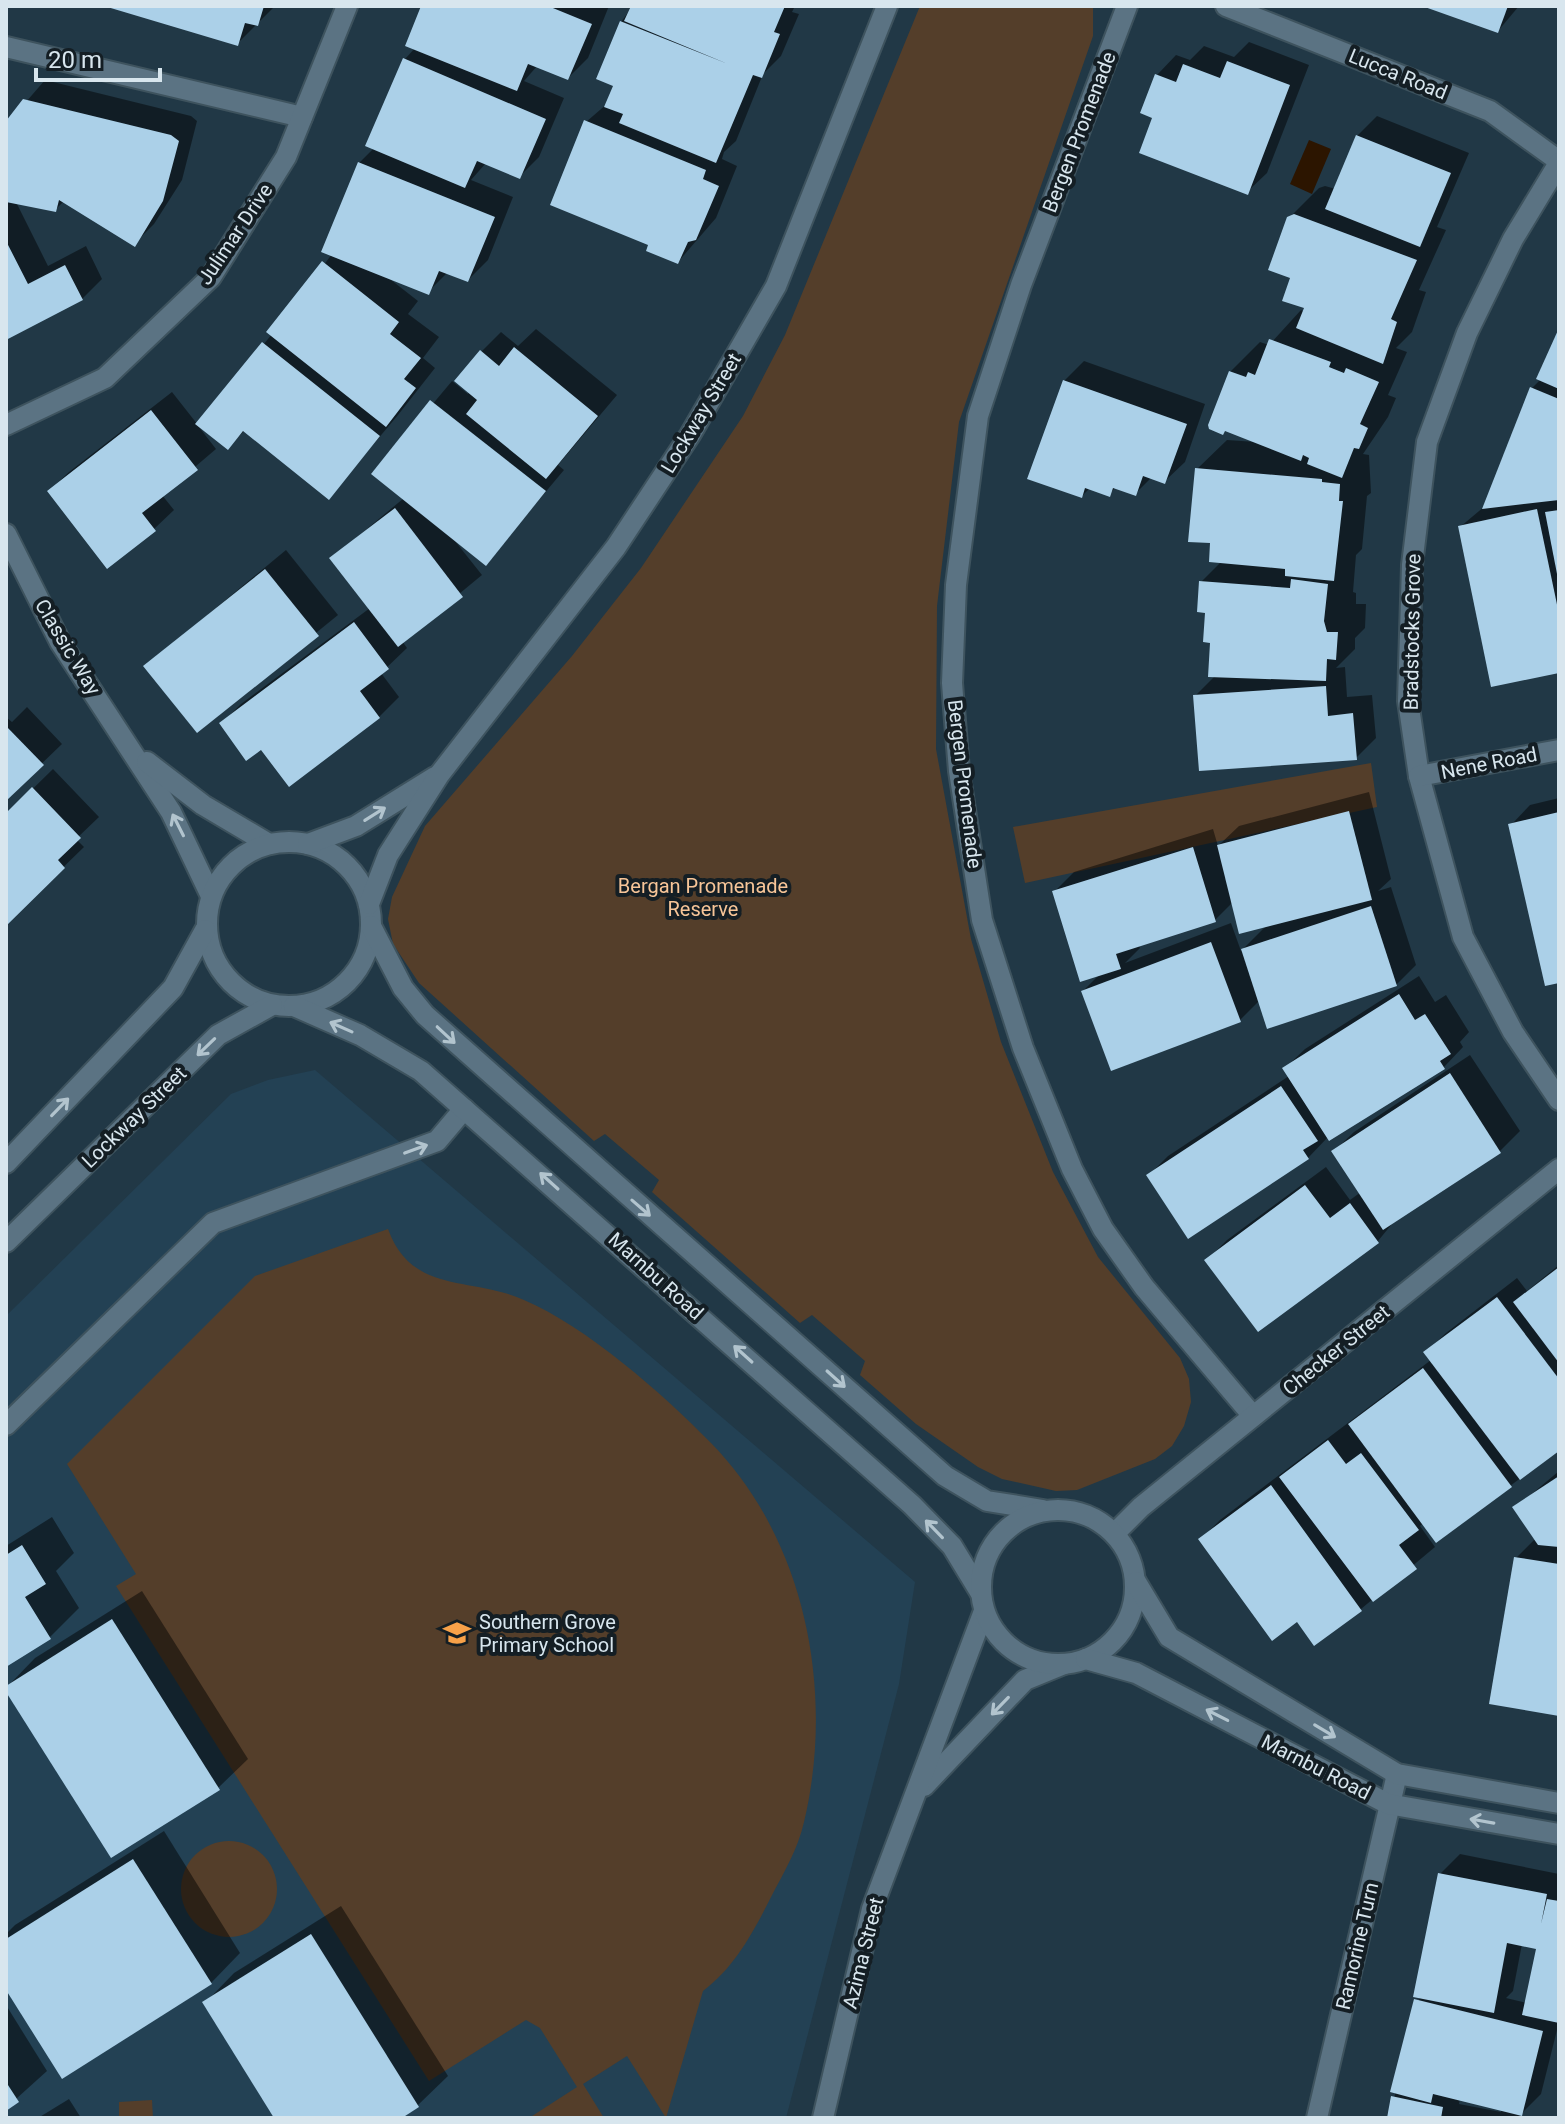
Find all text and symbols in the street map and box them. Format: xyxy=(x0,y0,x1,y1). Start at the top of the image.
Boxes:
scale bar xyxy=(36,32,160,82)
street label: Lucca Road xyxy=(1345,43,1451,105)
text: 20 m xyxy=(48,46,102,74)
street label: Bergen Promenade xyxy=(1037,48,1121,216)
street label: Julimar Drive xyxy=(192,179,278,289)
street label: Lockway Street xyxy=(656,349,746,477)
street label: Bradstocks Grove xyxy=(1399,553,1425,711)
street label: Classic Way xyxy=(30,595,106,700)
street label: Bergen Promenade xyxy=(943,698,987,870)
street label: Nene Road xyxy=(1439,742,1539,784)
one-way arrow xyxy=(363,805,386,821)
one-way arrow xyxy=(170,814,186,838)
park label: Bergan Promenade Reserve xyxy=(618,874,788,921)
one-way arrow xyxy=(329,1018,354,1033)
one-way arrow xyxy=(436,1025,456,1043)
one-way arrow xyxy=(196,1037,216,1056)
street label: Lockway Street xyxy=(77,1061,191,1173)
one-way arrow xyxy=(50,1097,69,1117)
one-way arrow xyxy=(404,1140,429,1155)
one-way arrow xyxy=(539,1172,559,1190)
one-way arrow xyxy=(630,1198,650,1216)
street label: Marnbu Road xyxy=(604,1227,708,1325)
street label: Checker Street xyxy=(1278,1300,1394,1400)
one-way arrow xyxy=(733,1345,753,1363)
one-way arrow xyxy=(826,1370,846,1388)
one-way arrow xyxy=(925,1519,944,1539)
place label: Southern Grove Primary School xyxy=(479,1610,616,1657)
school or university icon: Southern Grove Primary School xyxy=(442,1618,472,1648)
one-way arrow xyxy=(991,1696,1010,1715)
one-way arrow xyxy=(1206,1707,1230,1723)
one-way arrow xyxy=(1313,1723,1336,1739)
street label: Marnbu Road xyxy=(1257,1729,1375,1805)
one-way arrow xyxy=(1470,1813,1495,1828)
street label: Ramorine Turn xyxy=(1331,1880,1383,2012)
street label: Azima Street xyxy=(838,1895,888,2011)

